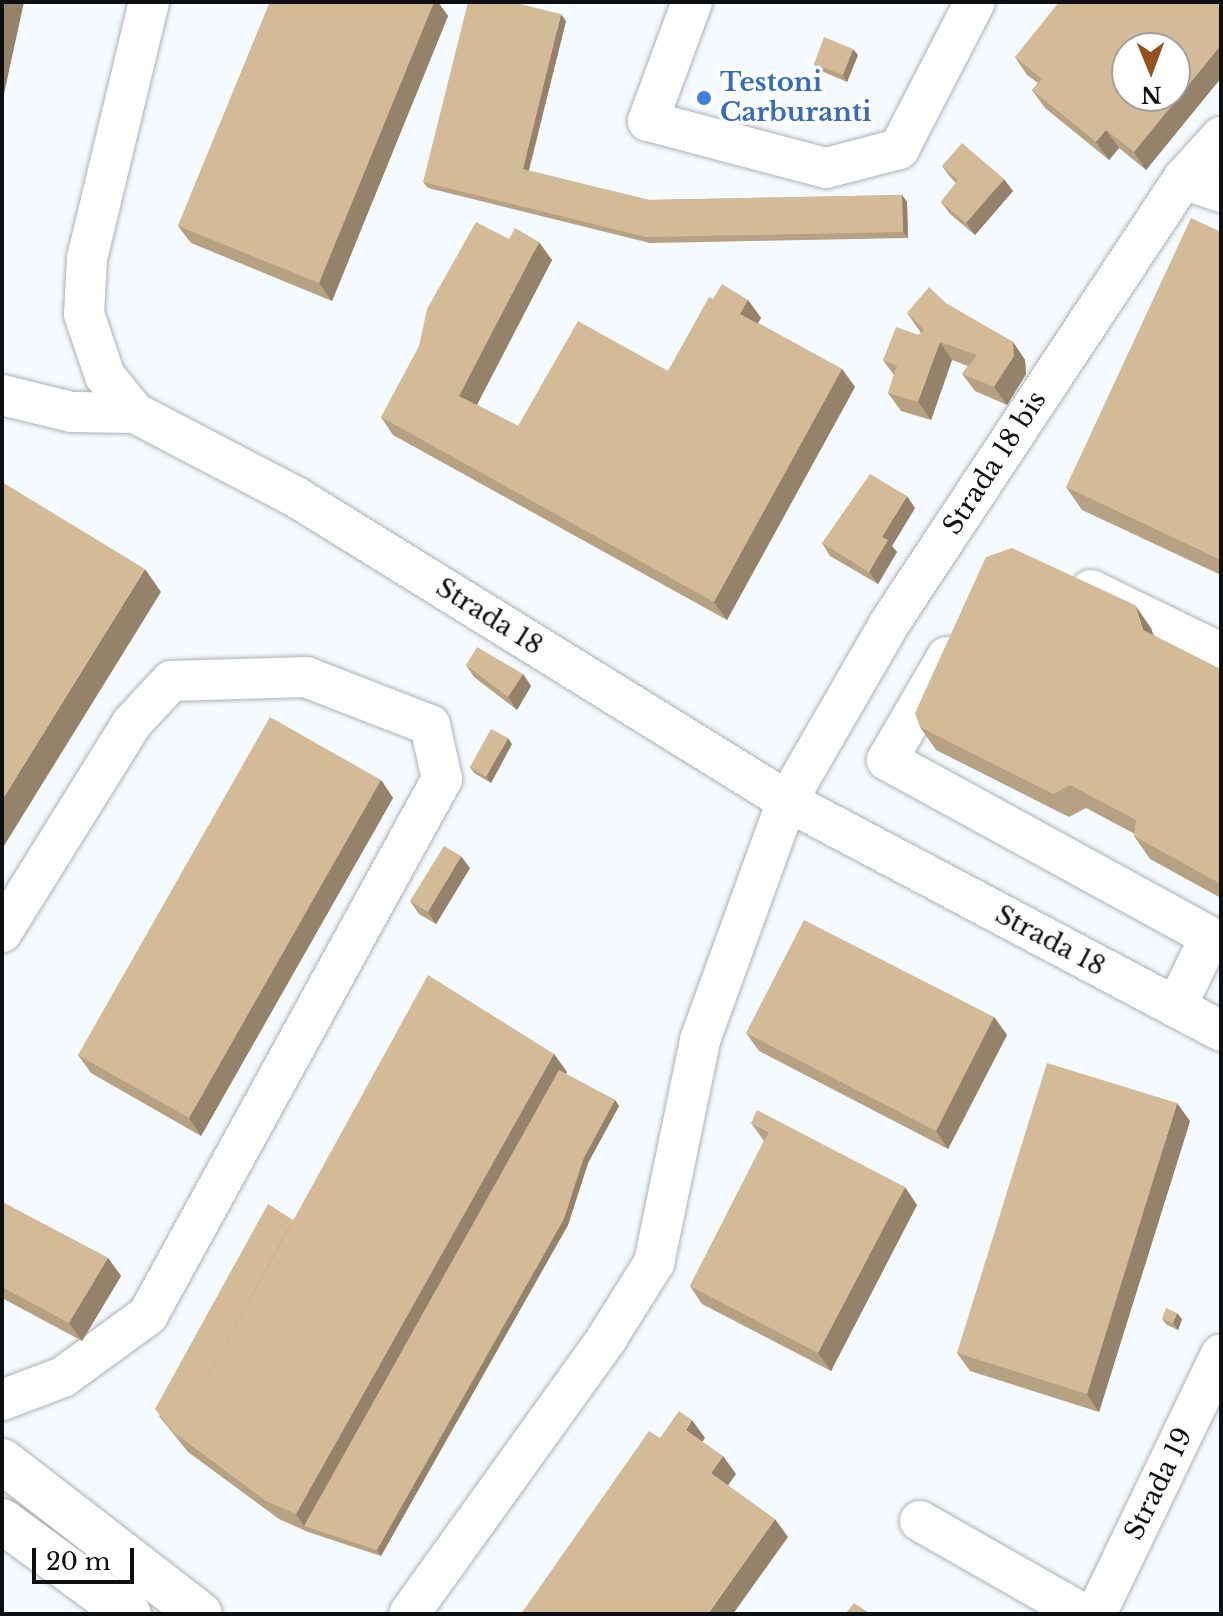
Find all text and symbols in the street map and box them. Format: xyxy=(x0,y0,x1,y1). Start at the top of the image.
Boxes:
north arrow xyxy=(1111,32,1191,112)
place label: Testoni Carburanti xyxy=(720,67,871,128)
text: N xyxy=(1141,81,1162,108)
marker: Testoni Carburanti xyxy=(695,89,713,107)
street label: Strada 18 bis xyxy=(937,385,1053,541)
street label: Strada 18 xyxy=(430,572,548,662)
street label: Strada 18 xyxy=(990,899,1110,983)
street label: Strada 19 xyxy=(1118,1423,1200,1545)
scale bar xyxy=(36,1532,138,1582)
text: 20 m xyxy=(46,1547,111,1576)

